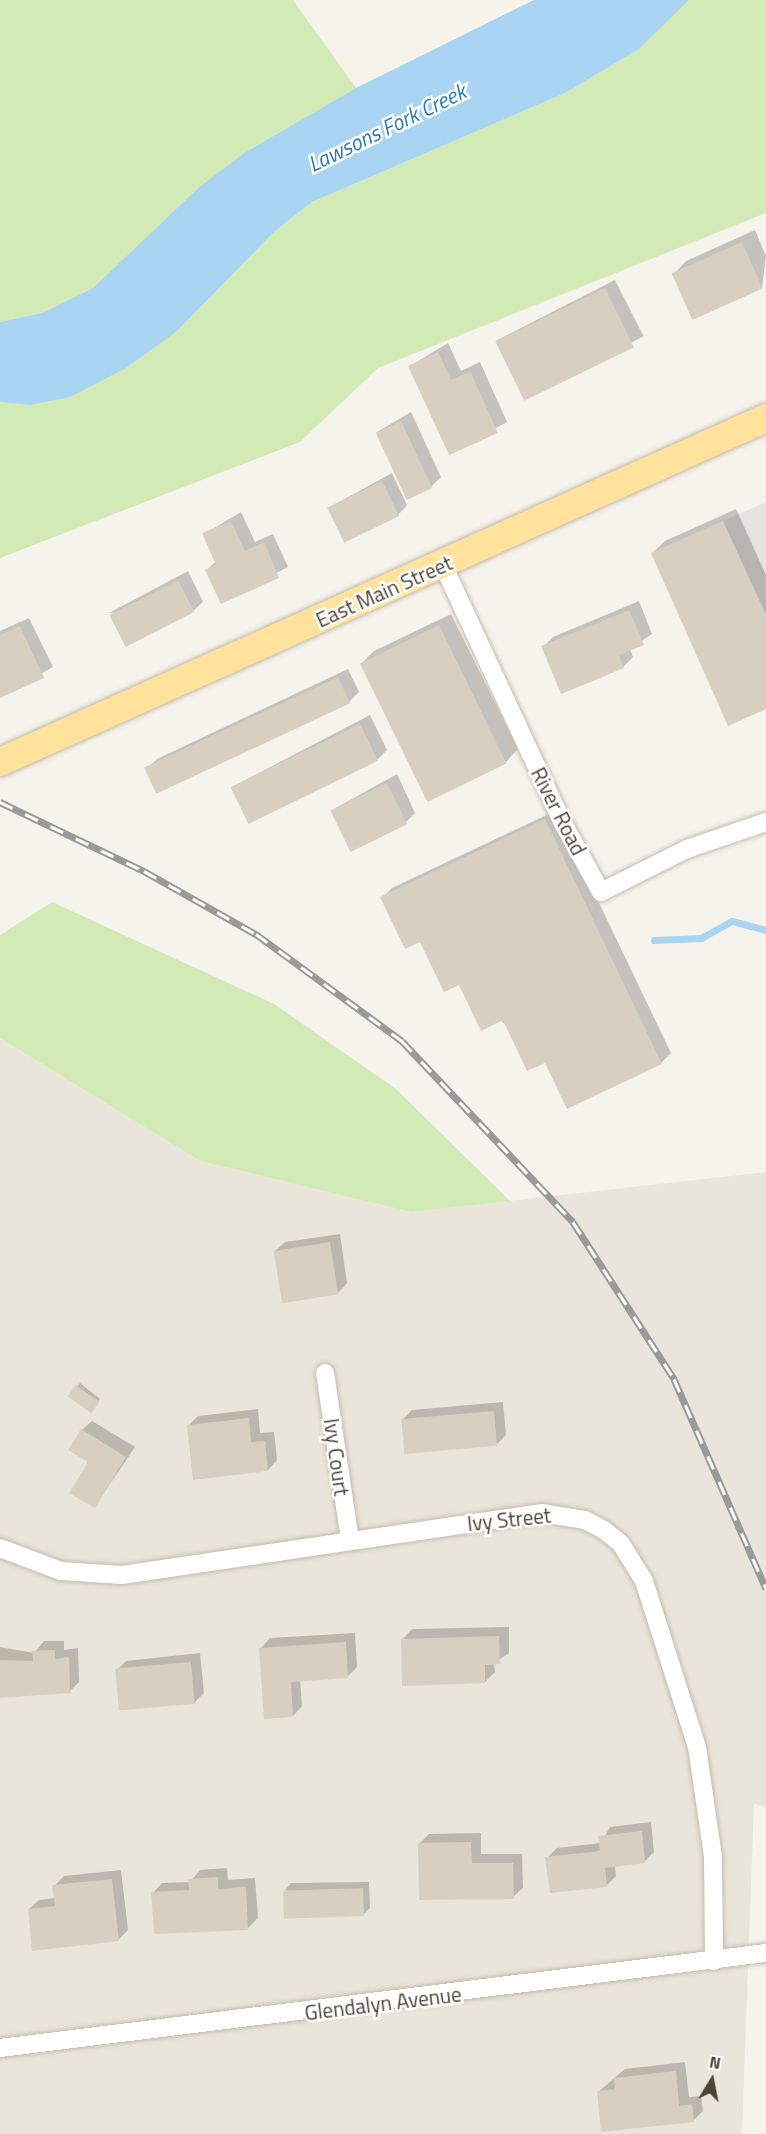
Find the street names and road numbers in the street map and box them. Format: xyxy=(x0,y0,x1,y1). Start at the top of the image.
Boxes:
street label: East Main Street xyxy=(312,550,456,632)
street label: River Road xyxy=(526,763,592,859)
street label: Ivy Court xyxy=(319,1417,355,1497)
street label: Ivy Street xyxy=(466,1502,552,1536)
street label: Glendalyn Avenue xyxy=(303,1981,463,2025)

